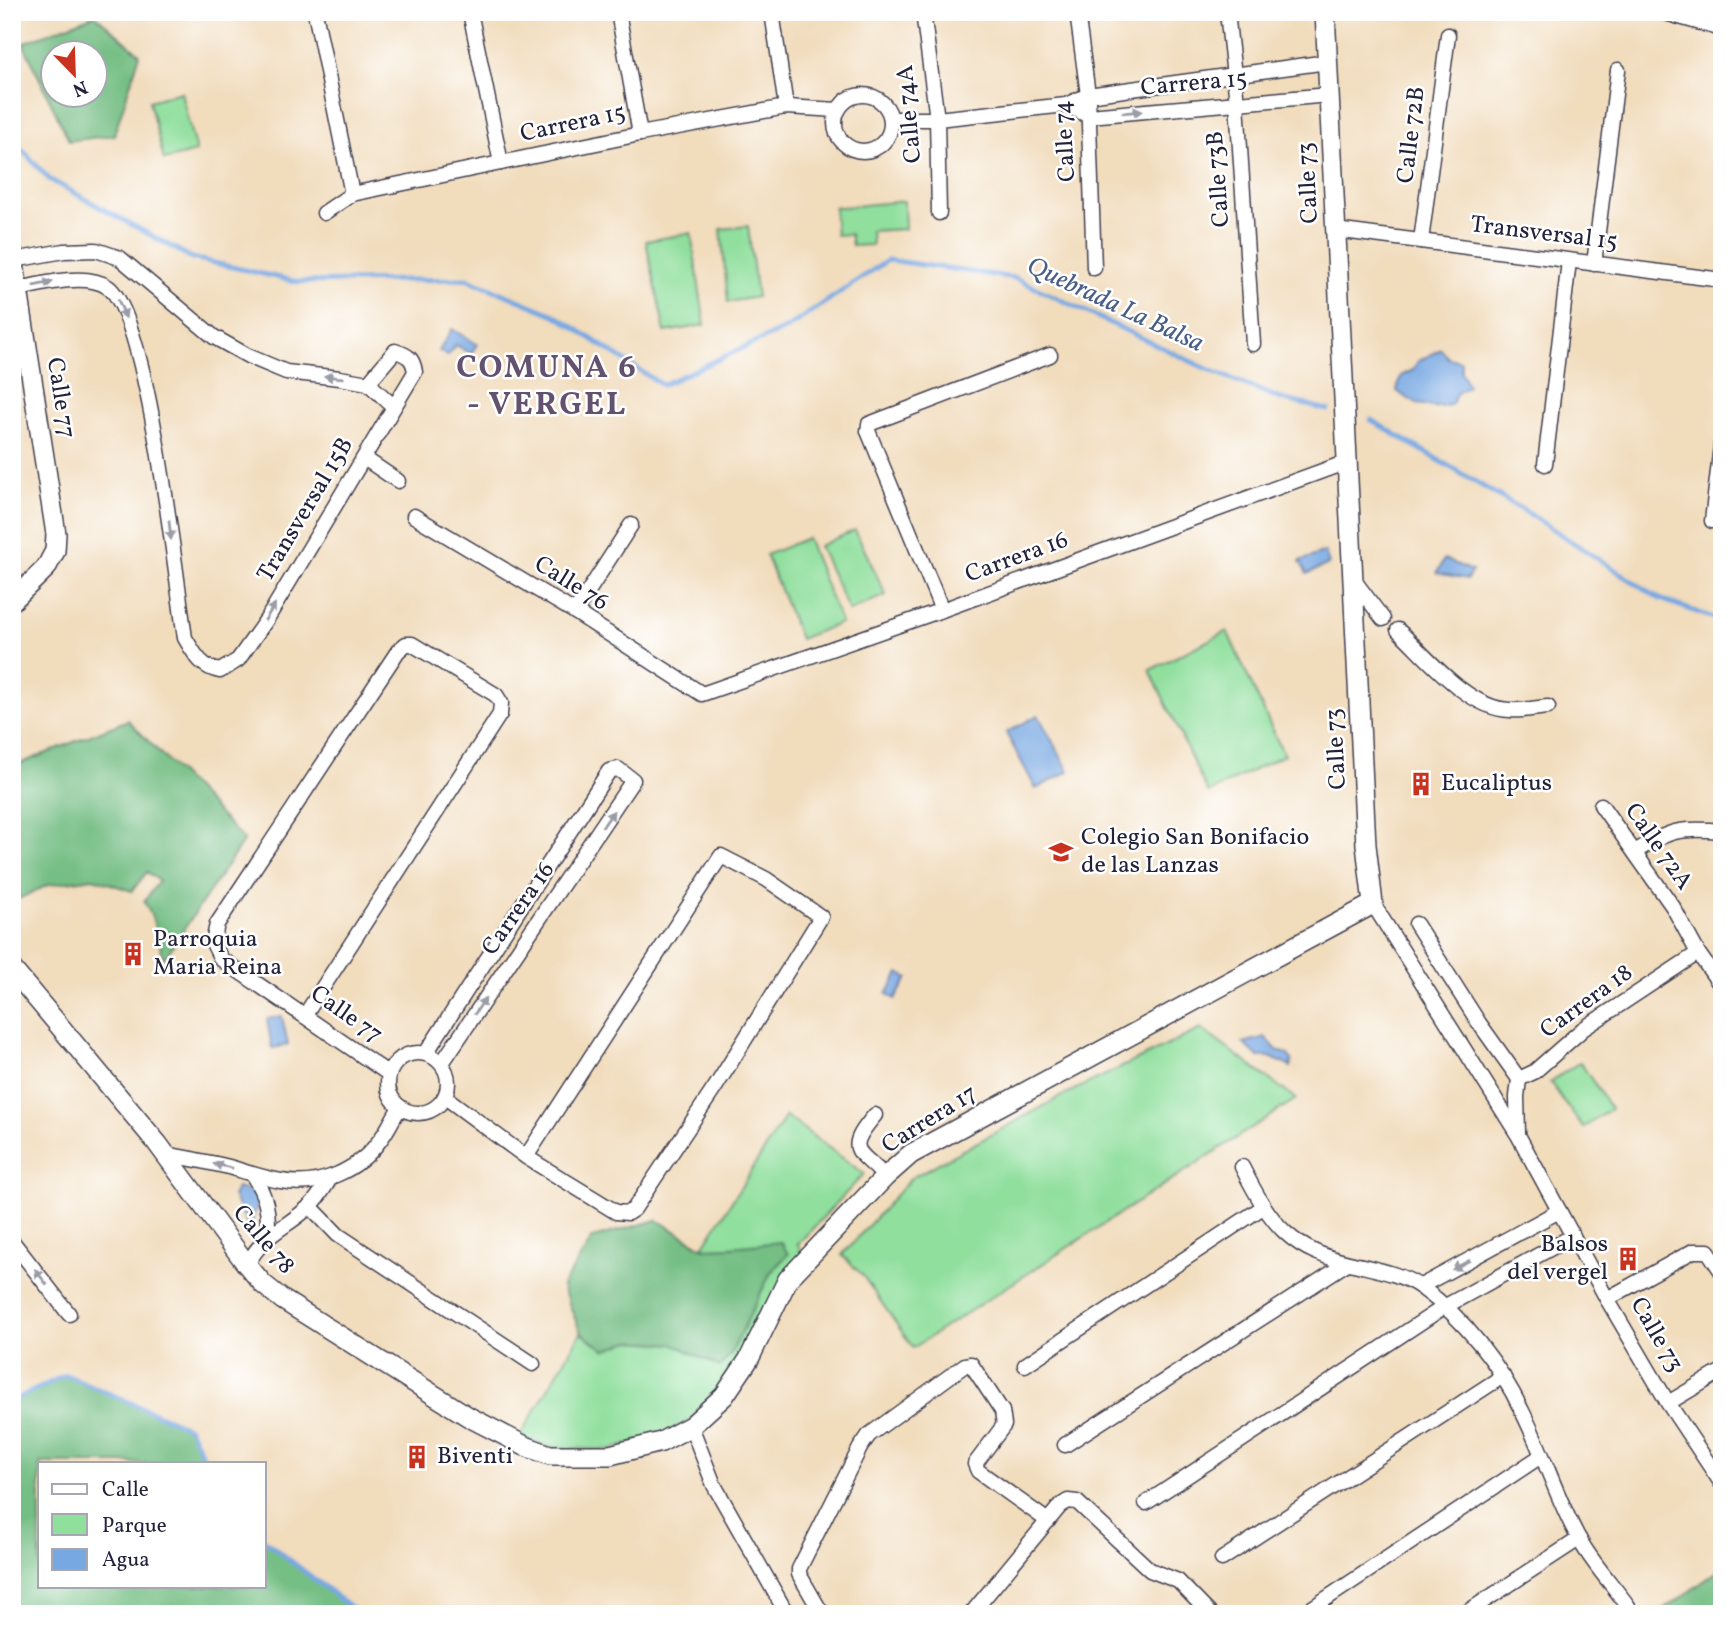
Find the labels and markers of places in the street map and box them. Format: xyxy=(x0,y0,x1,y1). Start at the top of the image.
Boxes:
place label: Eucaliptus xyxy=(1441,767,1552,801)
building icon: Eucaliptus xyxy=(1407,770,1435,798)
place label: Colegio San Bonifacio de las Lanzas xyxy=(1081,821,1309,883)
school or university icon: Colegio San Bonifacio de las Lanzas xyxy=(1047,838,1075,866)
place label: Parroquia Maria Reina xyxy=(153,923,282,985)
building icon: Parroquia Maria Reina xyxy=(119,940,147,968)
place label: Balsos del vergel xyxy=(1507,1228,1608,1290)
building icon: Balsos del vergel xyxy=(1614,1245,1642,1273)
place label: Biventi xyxy=(437,1440,513,1474)
building icon: Biventi xyxy=(403,1443,431,1471)

